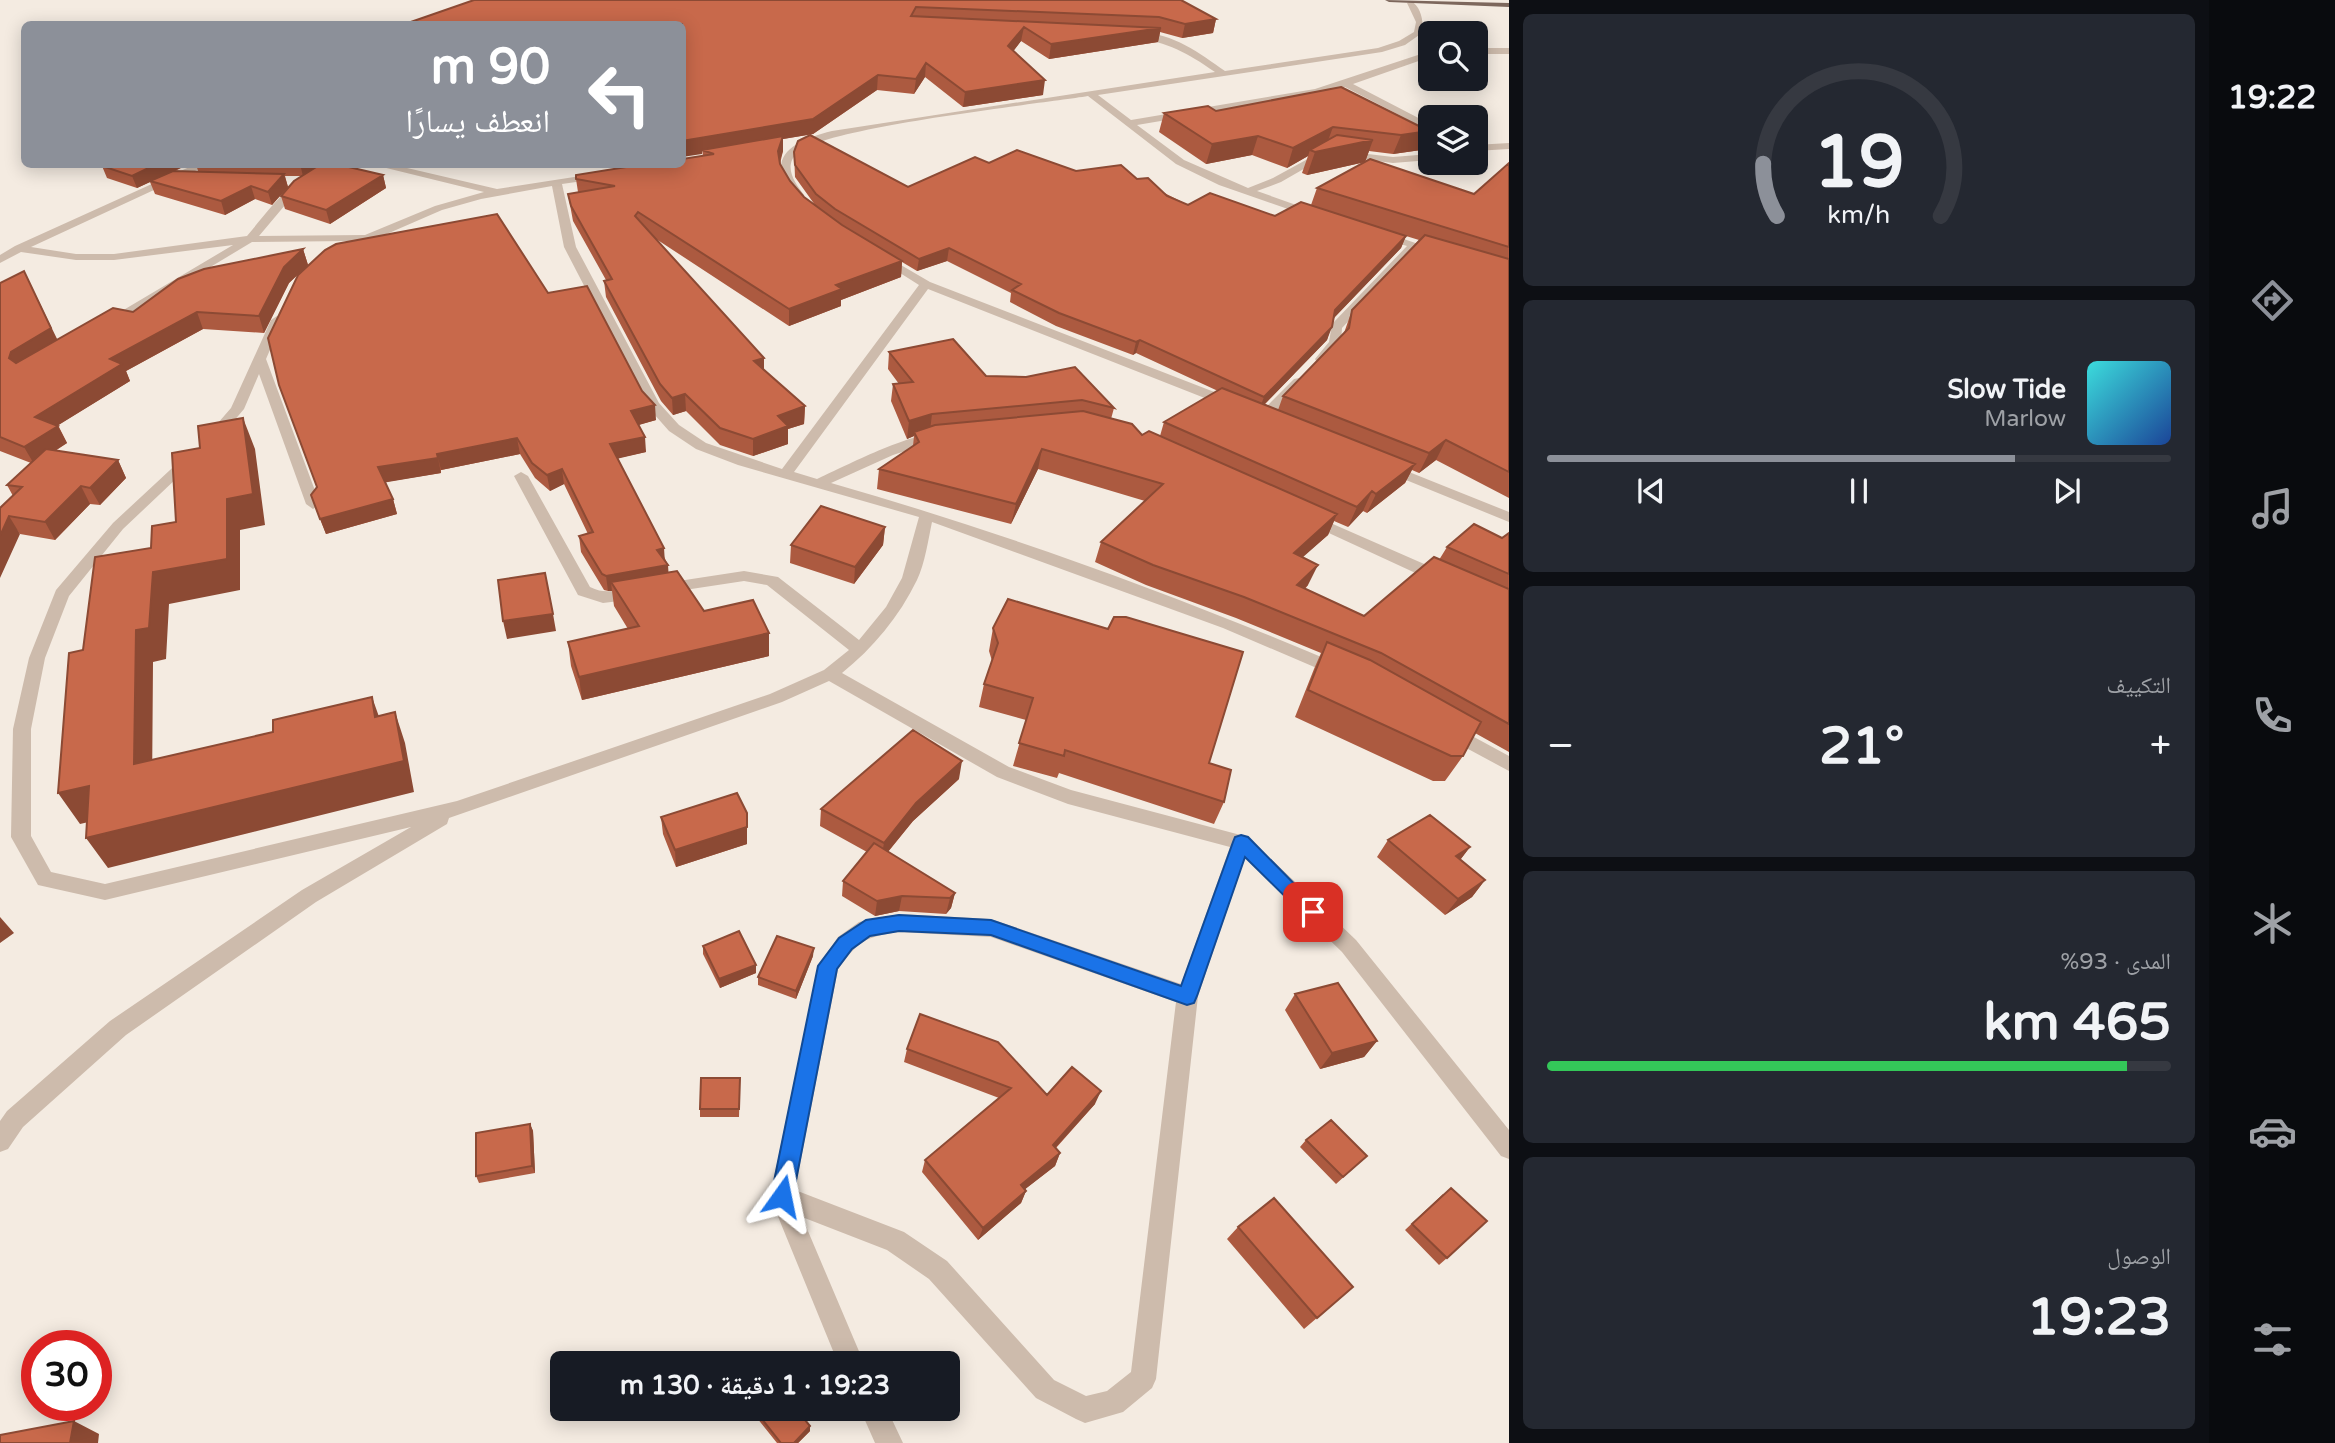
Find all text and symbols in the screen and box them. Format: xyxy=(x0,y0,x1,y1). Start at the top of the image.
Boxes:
map controls xyxy=(1418,21,1488,175)
button: search xyxy=(1418,21,1488,91)
text: 90 m xyxy=(431,38,550,97)
icon: left xyxy=(574,49,665,140)
text: 19:22 xyxy=(2228,79,2316,117)
text: انعطف يسارًا xyxy=(405,103,550,141)
button: layers xyxy=(1418,105,1488,175)
text: 19 xyxy=(1813,119,1905,207)
text: km/h xyxy=(1828,200,1890,230)
icon: directions xyxy=(2248,276,2297,325)
text: Slow Tide xyxy=(1948,374,2066,405)
text: Marlow xyxy=(1984,405,2066,433)
icon: previous xyxy=(1632,472,1670,510)
icon: pause xyxy=(1840,472,1878,510)
icon: next xyxy=(2048,472,2086,510)
icon: music xyxy=(2248,484,2297,533)
text: التكييف xyxy=(2106,672,2171,700)
icon: phone xyxy=(2248,691,2297,740)
text: 21° xyxy=(1819,715,1904,778)
text: − xyxy=(1547,723,1574,769)
text: + xyxy=(2150,723,2171,769)
pin xyxy=(1283,882,1343,942)
icon: arrive xyxy=(1294,893,1332,931)
icon: climate xyxy=(2248,899,2297,948)
text: المدى · 93% xyxy=(2060,948,2171,976)
text: 465 km xyxy=(1983,991,2171,1054)
icon: car xyxy=(2248,1107,2297,1156)
position arrow xyxy=(745,1159,819,1233)
text: الوصول xyxy=(2107,1243,2171,1271)
text: 19:23 xyxy=(2027,1286,2171,1349)
icon: filters xyxy=(2248,1315,2297,1364)
speed limit sign: 30 xyxy=(21,1330,112,1421)
text: 19:23 · 1 دقيقة · 130 m xyxy=(620,1370,890,1401)

